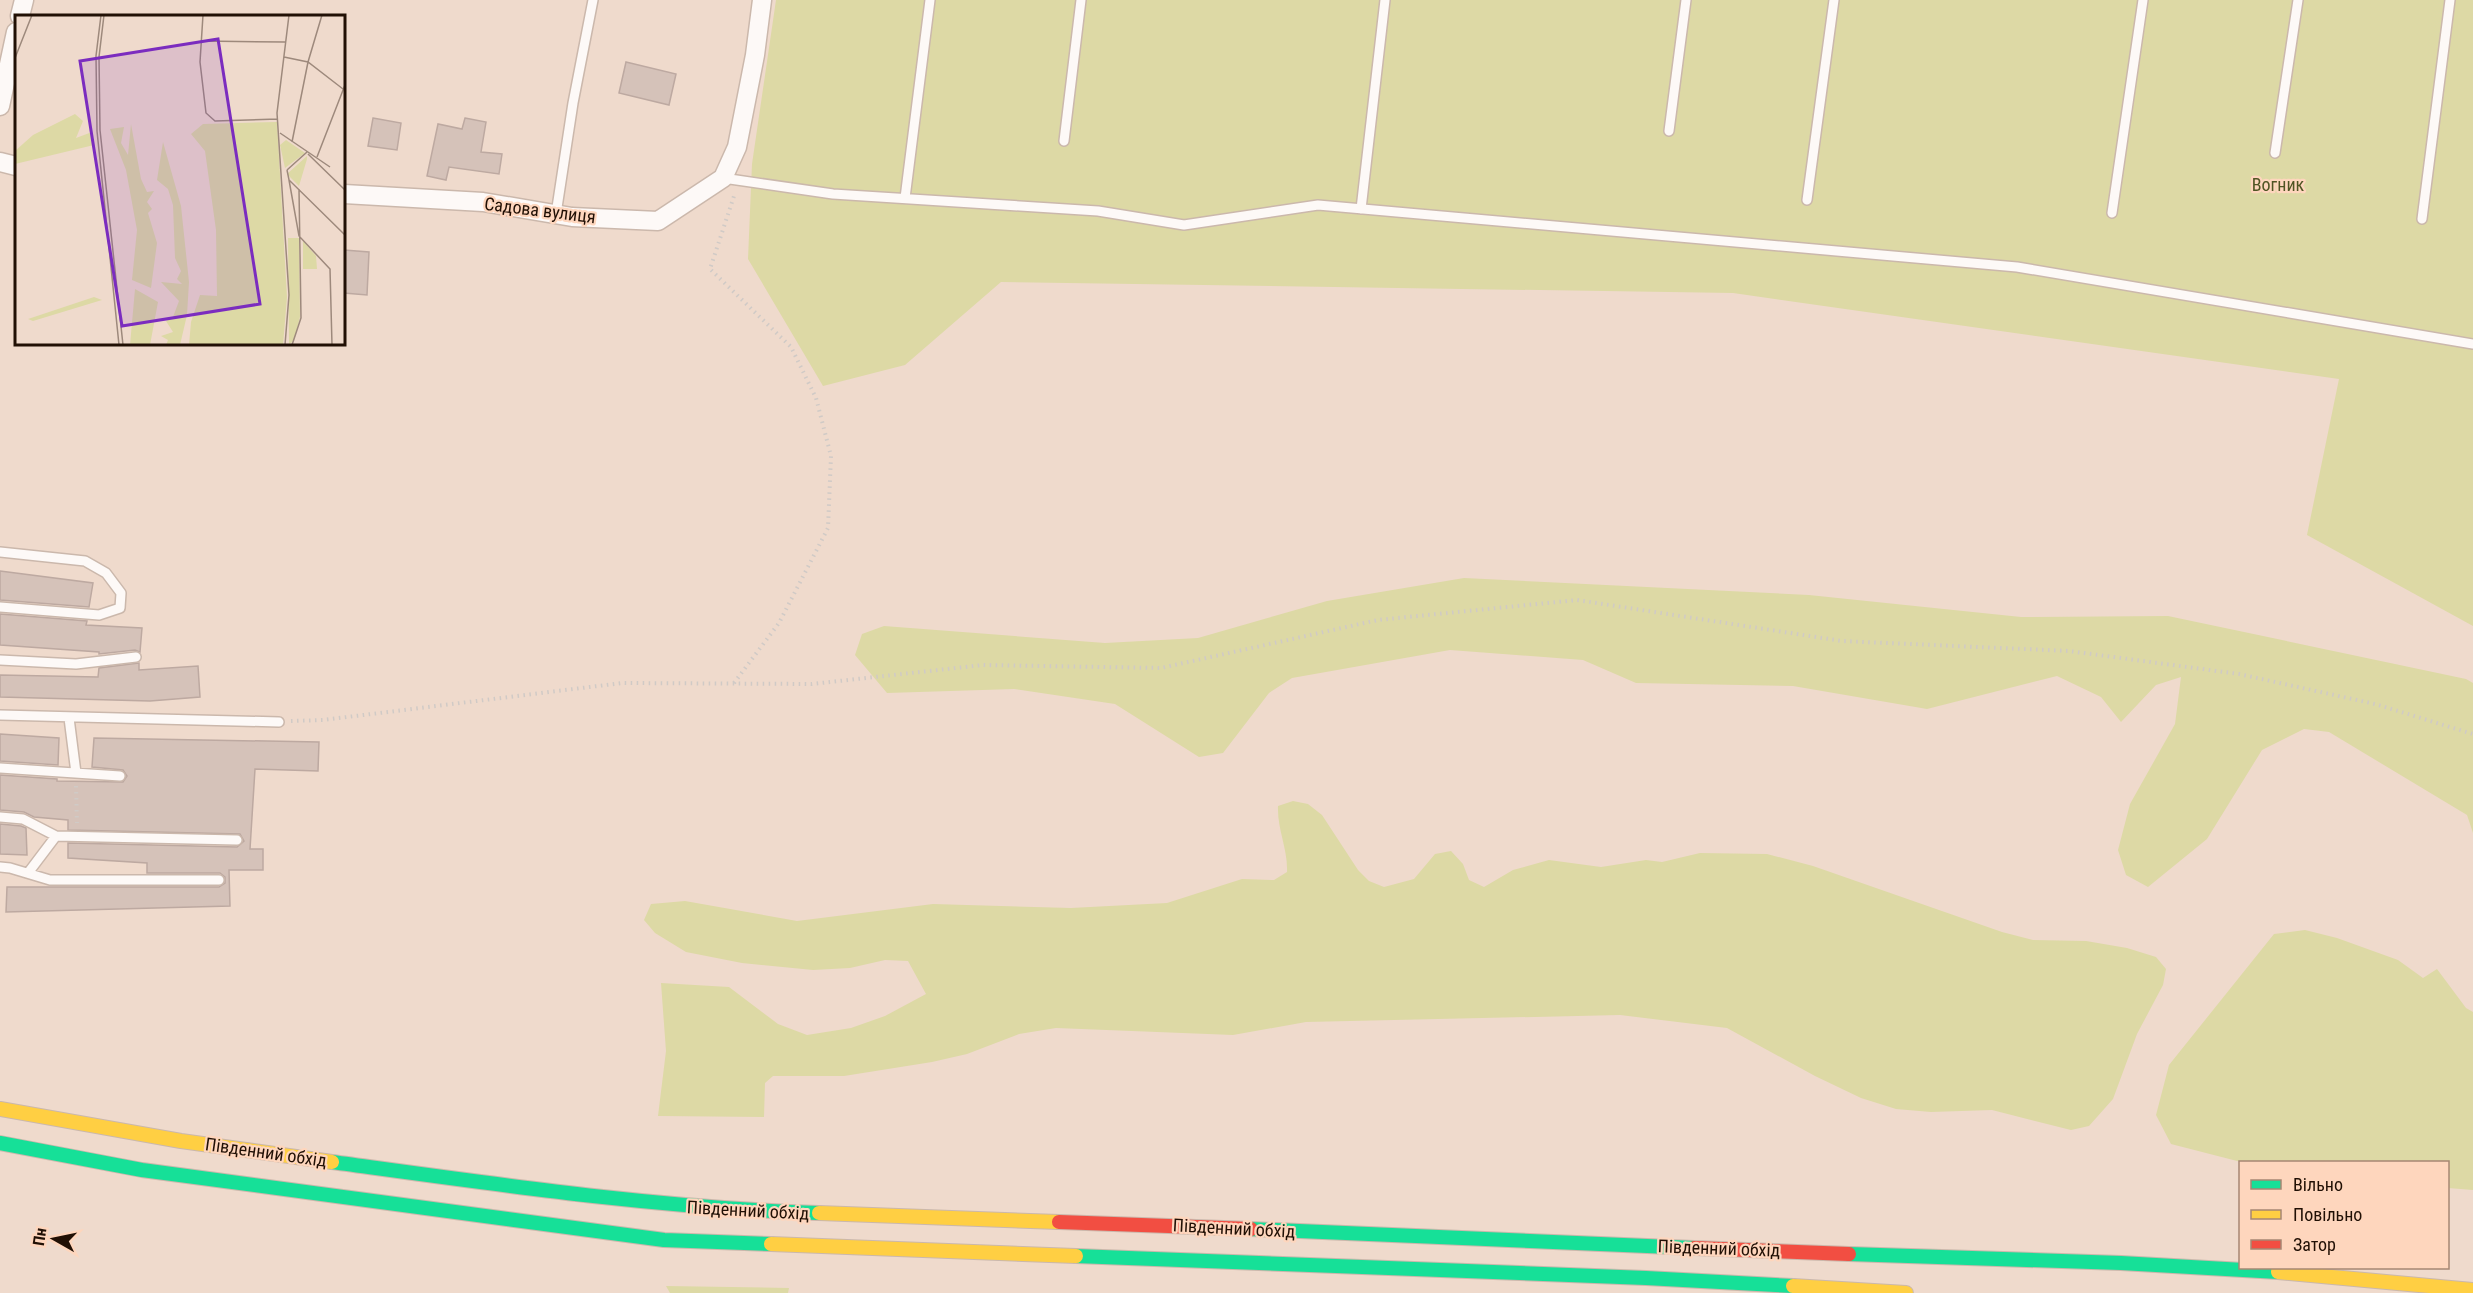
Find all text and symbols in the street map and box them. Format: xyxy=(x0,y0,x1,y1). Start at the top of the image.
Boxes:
inset map xyxy=(15,15,345,345)
park label: Вогник xyxy=(2252,174,2305,195)
street label: Садова вулиця xyxy=(483,193,597,227)
street label: Південний обхід xyxy=(204,1133,328,1171)
legend xyxy=(2239,1161,2449,1269)
text: Вільно xyxy=(2293,1174,2343,1195)
street label: Південний обхід xyxy=(686,1196,810,1224)
text: Повільно xyxy=(2293,1204,2362,1225)
north arrow xyxy=(24,1209,84,1269)
street label: Південний обхід xyxy=(1172,1214,1296,1242)
text: Пн xyxy=(29,1226,50,1247)
text: Затор xyxy=(2293,1234,2336,1255)
street label: Південний обхід xyxy=(1657,1235,1781,1261)

